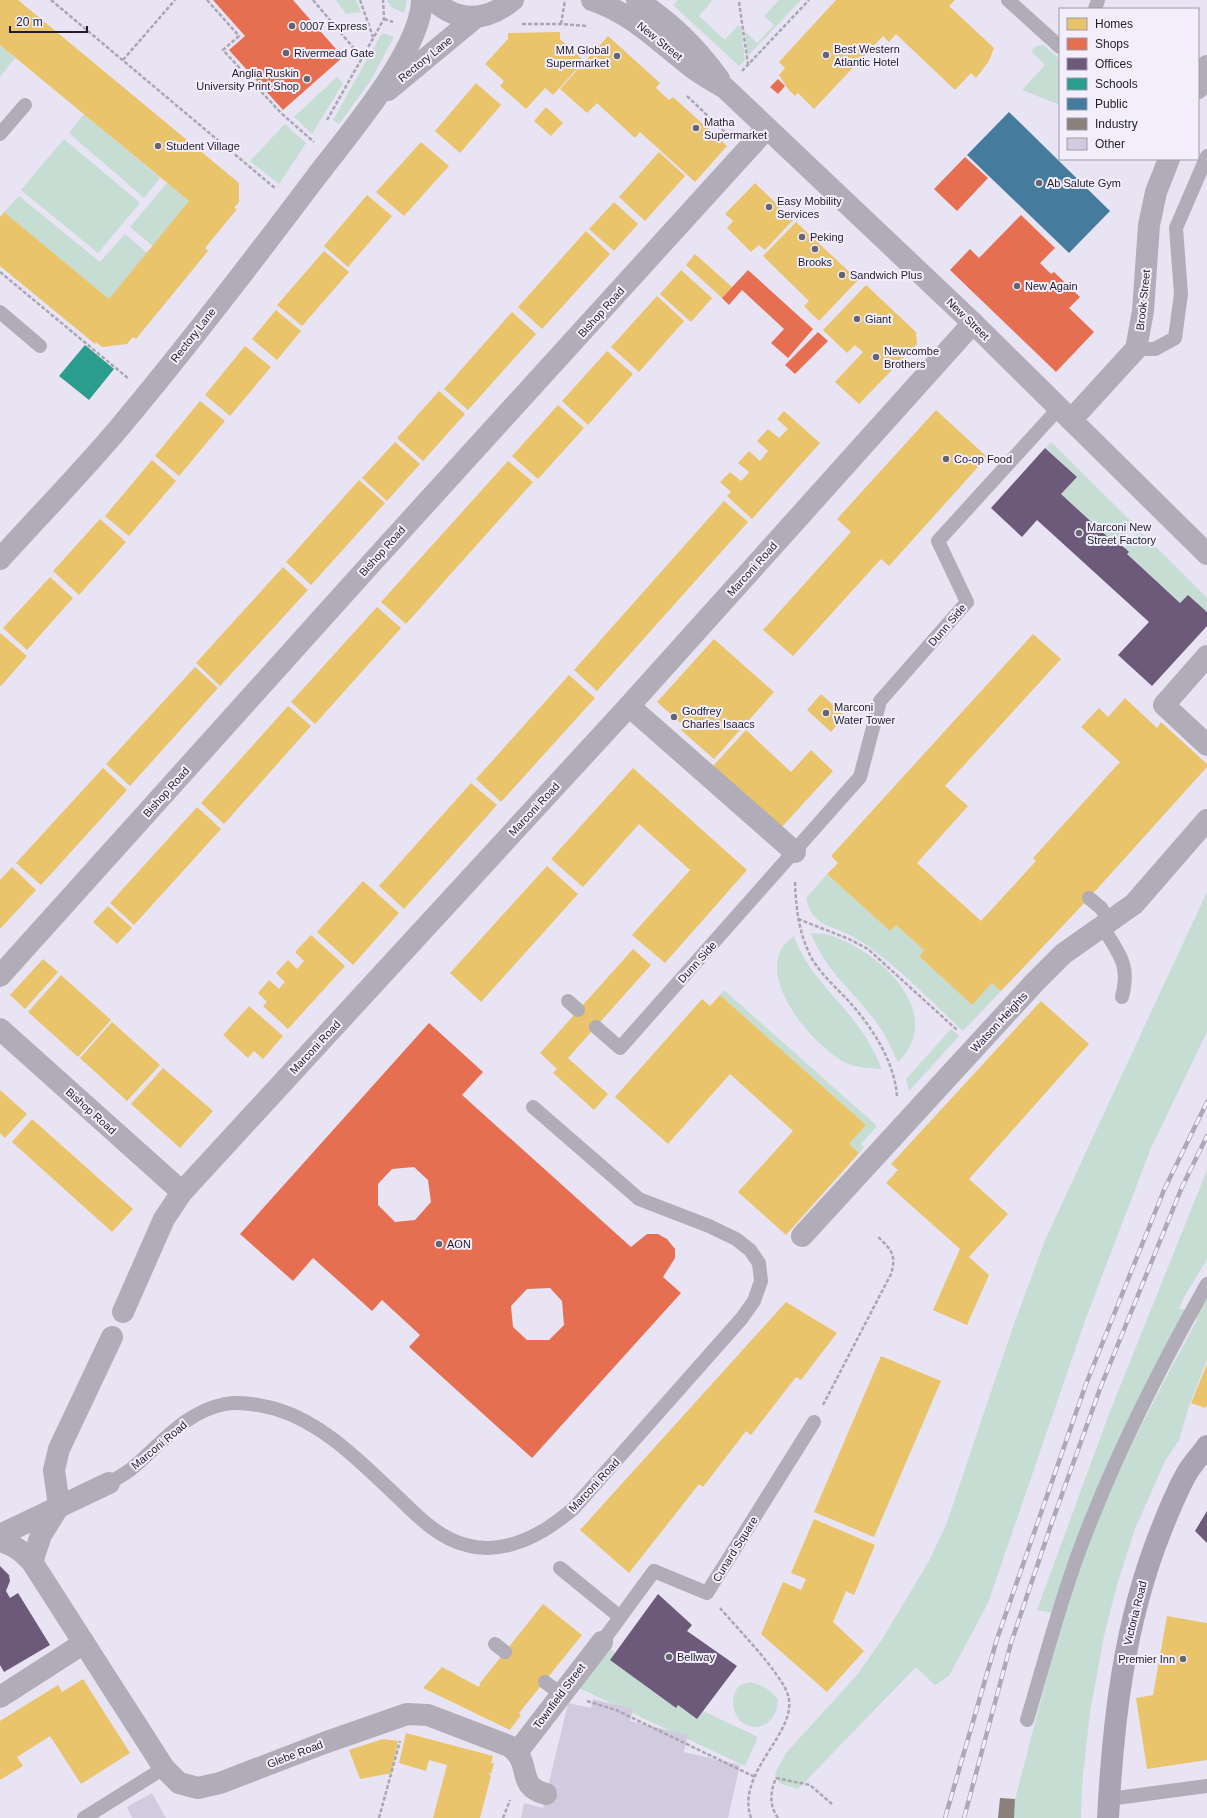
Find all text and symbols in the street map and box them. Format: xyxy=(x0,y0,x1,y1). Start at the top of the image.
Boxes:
scale bar xyxy=(10,8,87,34)
legend xyxy=(1059,8,1199,160)
text: 20 m xyxy=(16,15,43,29)
text: Homes xyxy=(1095,17,1133,31)
street label: New Street xyxy=(635,19,685,63)
place label: 0007 Express xyxy=(300,20,368,32)
marker: 0007 Express xyxy=(287,21,297,31)
street label: Rectory Lane xyxy=(396,34,454,84)
text: Shops xyxy=(1095,37,1129,51)
place label: Best Western Atlantic Hotel xyxy=(834,43,900,68)
place label: MM Global Supermarket xyxy=(546,44,609,69)
place label: Rivermead Gate xyxy=(294,47,374,59)
marker: Rivermead Gate xyxy=(281,48,291,58)
marker: Best Western Atlantic Hotel xyxy=(821,50,831,60)
marker: MM Global Supermarket xyxy=(612,51,622,61)
text: Offices xyxy=(1095,57,1132,71)
place label: Anglia Ruskin University Print Shop xyxy=(196,67,299,92)
marker: Anglia Ruskin University Print Shop xyxy=(302,74,312,84)
text: Schools xyxy=(1095,77,1138,91)
text: Public xyxy=(1095,97,1128,111)
place label: Matha Supermarket xyxy=(704,116,767,141)
text: Industry xyxy=(1095,117,1138,131)
marker: Matha Supermarket xyxy=(691,123,701,133)
text: Other xyxy=(1095,137,1125,151)
place label: Student Village xyxy=(166,140,240,152)
marker: Student Village xyxy=(153,141,163,151)
place label: Ab Salute Gym xyxy=(1047,177,1121,189)
marker: Ab Salute Gym xyxy=(1034,178,1044,188)
place label: Easy Mobility Services xyxy=(777,195,842,220)
marker: Easy Mobility Services xyxy=(764,202,774,212)
place label: Peking xyxy=(810,231,844,243)
marker: Peking xyxy=(797,232,807,242)
marker: Brooks xyxy=(810,244,820,254)
place label: Brooks xyxy=(798,256,833,268)
place label: Sandwich Plus xyxy=(850,269,923,281)
street label: Brook Street xyxy=(1134,269,1152,331)
marker: Sandwich Plus xyxy=(837,270,847,280)
place label: New Again xyxy=(1025,280,1078,292)
marker: New Again xyxy=(1012,281,1022,291)
street label: Bishop Road xyxy=(575,285,627,339)
street label: New Street xyxy=(944,296,992,342)
street label: Rectory Lane xyxy=(168,306,218,364)
place label: Giant xyxy=(865,313,891,325)
marker: Giant xyxy=(852,314,862,324)
place label: Newcombe Brothers xyxy=(884,345,939,370)
marker: Newcombe Brothers xyxy=(871,352,881,362)
place label: Co-op Food xyxy=(954,453,1012,465)
marker: Co-op Food xyxy=(941,454,951,464)
place label: Marconi New Street Factory xyxy=(1087,521,1157,546)
street label: Bishop Road xyxy=(356,524,408,578)
marker: Marconi New Street Factory xyxy=(1074,528,1084,538)
street label: Marconi Road xyxy=(725,540,779,598)
street label: Dunn Side xyxy=(926,602,968,648)
place label: Marconi Water Tower xyxy=(834,701,895,726)
place label: Godfrey Charles Isaacs xyxy=(682,705,755,730)
marker: Marconi Water Tower xyxy=(821,708,831,718)
marker: Godfrey Charles Isaacs xyxy=(669,712,679,722)
street label: Bishop Road xyxy=(140,765,192,819)
street label: Marconi Road xyxy=(506,780,562,838)
street label: Dunn Side xyxy=(675,939,719,985)
street label: Watson Heights xyxy=(968,989,1030,1054)
street label: Marconi Road xyxy=(287,1018,343,1076)
street label: Bishop Road xyxy=(64,1085,118,1137)
place label: AON xyxy=(447,1238,471,1250)
marker: AON xyxy=(434,1239,444,1249)
street label: Marconi Road xyxy=(129,1418,189,1472)
street label: Marconi Road xyxy=(566,1456,622,1514)
street label: Cunard Square xyxy=(710,1514,760,1584)
street label: Victoria Road xyxy=(1121,1580,1149,1646)
place label: Bellway xyxy=(677,1651,715,1663)
marker: Bellway xyxy=(664,1652,674,1662)
place label: Premier Inn xyxy=(1118,1653,1175,1665)
marker: Premier Inn xyxy=(1178,1654,1188,1664)
street label: Townfield Street xyxy=(531,1661,587,1731)
street label: Glebe Road xyxy=(265,1738,325,1770)

